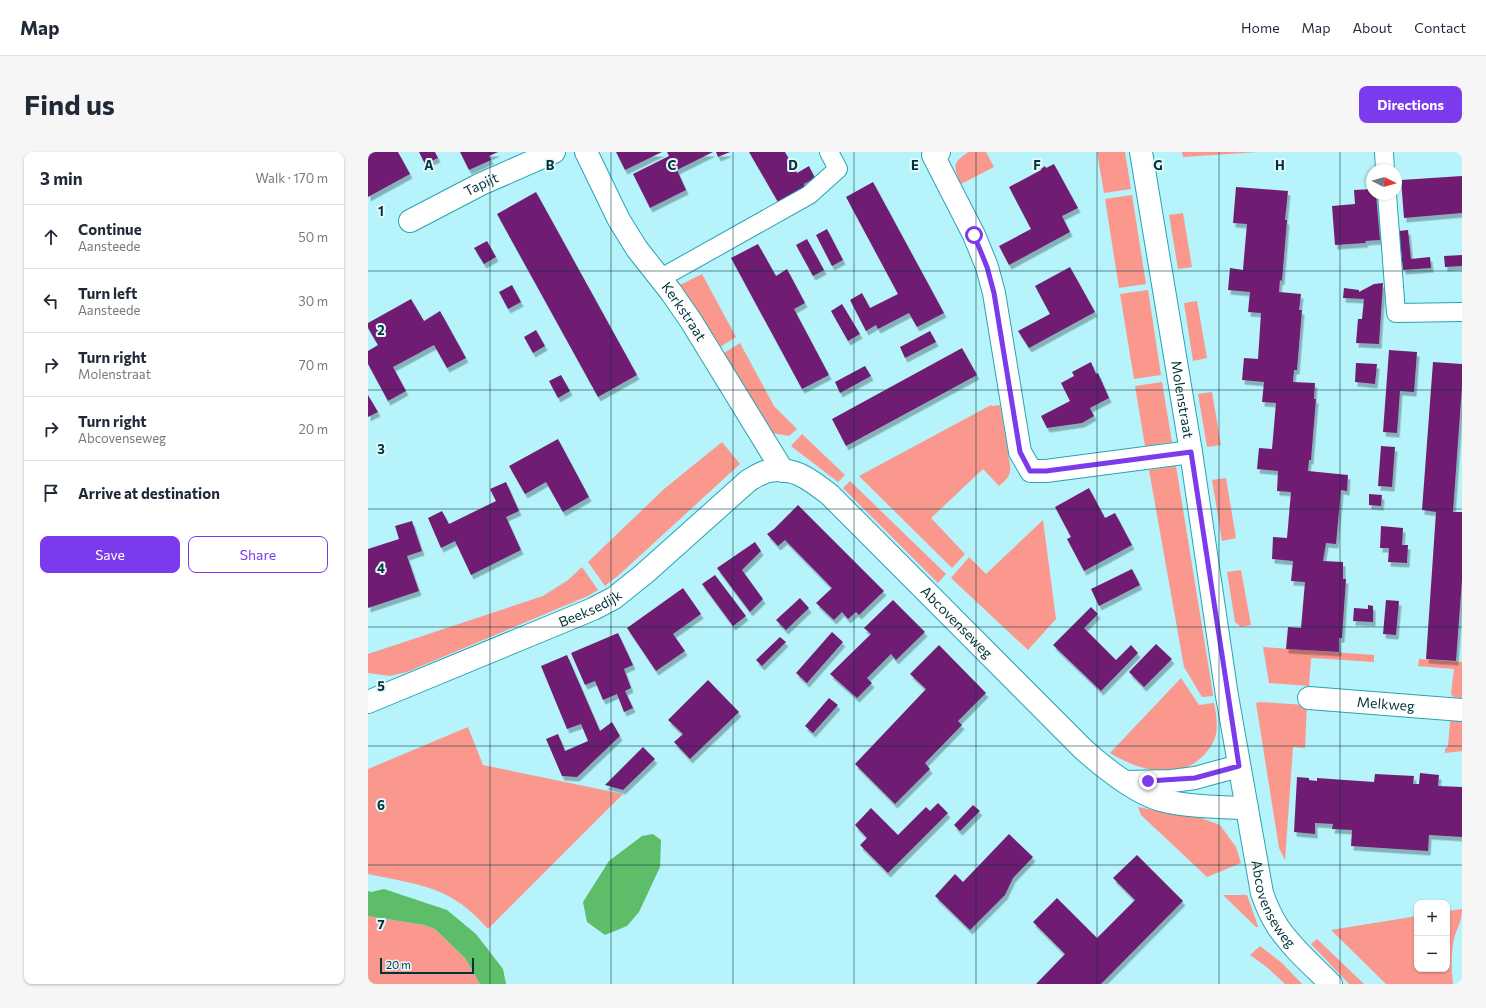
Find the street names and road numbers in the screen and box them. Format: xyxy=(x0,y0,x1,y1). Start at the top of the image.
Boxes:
street label: Tapijt xyxy=(461,168,501,200)
street label: Kerkstraat xyxy=(658,278,710,344)
street label: Molenstraat xyxy=(1168,359,1198,440)
street label: Abcovenseweg xyxy=(918,582,997,662)
street label: Beeksedijk xyxy=(556,586,625,630)
street label: Melkweg xyxy=(1356,693,1416,714)
street label: Abcovenseweg xyxy=(1248,859,1300,951)

